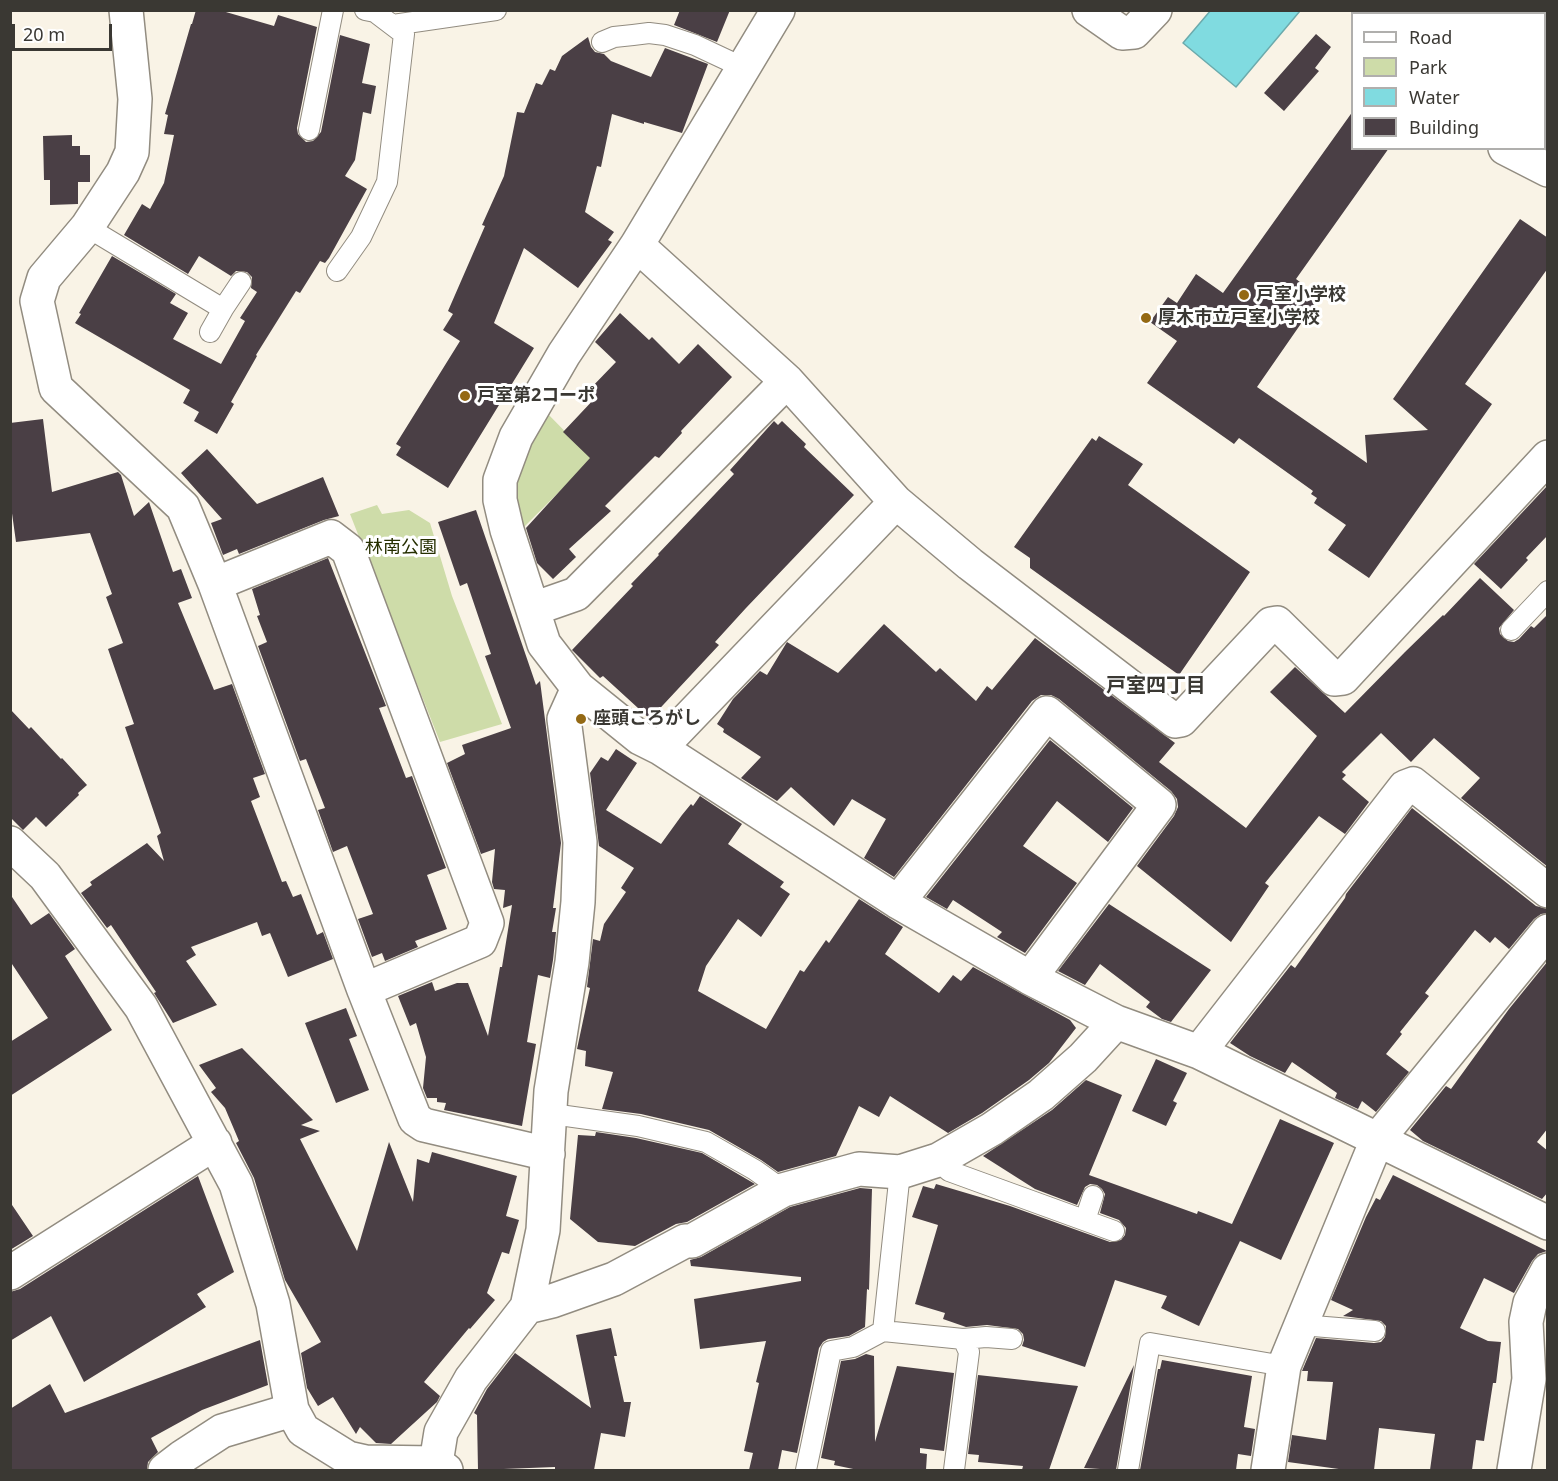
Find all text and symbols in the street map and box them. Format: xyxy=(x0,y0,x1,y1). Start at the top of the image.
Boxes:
scale bar xyxy=(15,12,116,50)
legend xyxy=(1351,12,1546,150)
text: 20 m xyxy=(23,22,65,46)
text: Road xyxy=(1409,25,1452,49)
text: Park xyxy=(1409,55,1447,79)
text: Water xyxy=(1409,85,1460,109)
text: Building xyxy=(1409,115,1479,139)
place label: 戸室小学校 xyxy=(1256,284,1346,306)
marker: 戸室小学校 xyxy=(1237,288,1251,302)
place label: 厚木市立戸室小学校 xyxy=(1158,307,1320,329)
marker: 厚木市立戸室小学校 xyxy=(1139,311,1153,325)
place label: 戸室第2コーポ xyxy=(477,385,595,407)
marker: 戸室第2コーポ xyxy=(458,389,472,403)
park label: 林南公園 xyxy=(365,537,437,559)
district label: 戸室四丁目 xyxy=(1106,674,1206,698)
place label: 座頭ころがし xyxy=(593,708,701,730)
marker: 座頭ころがし xyxy=(574,712,588,726)

